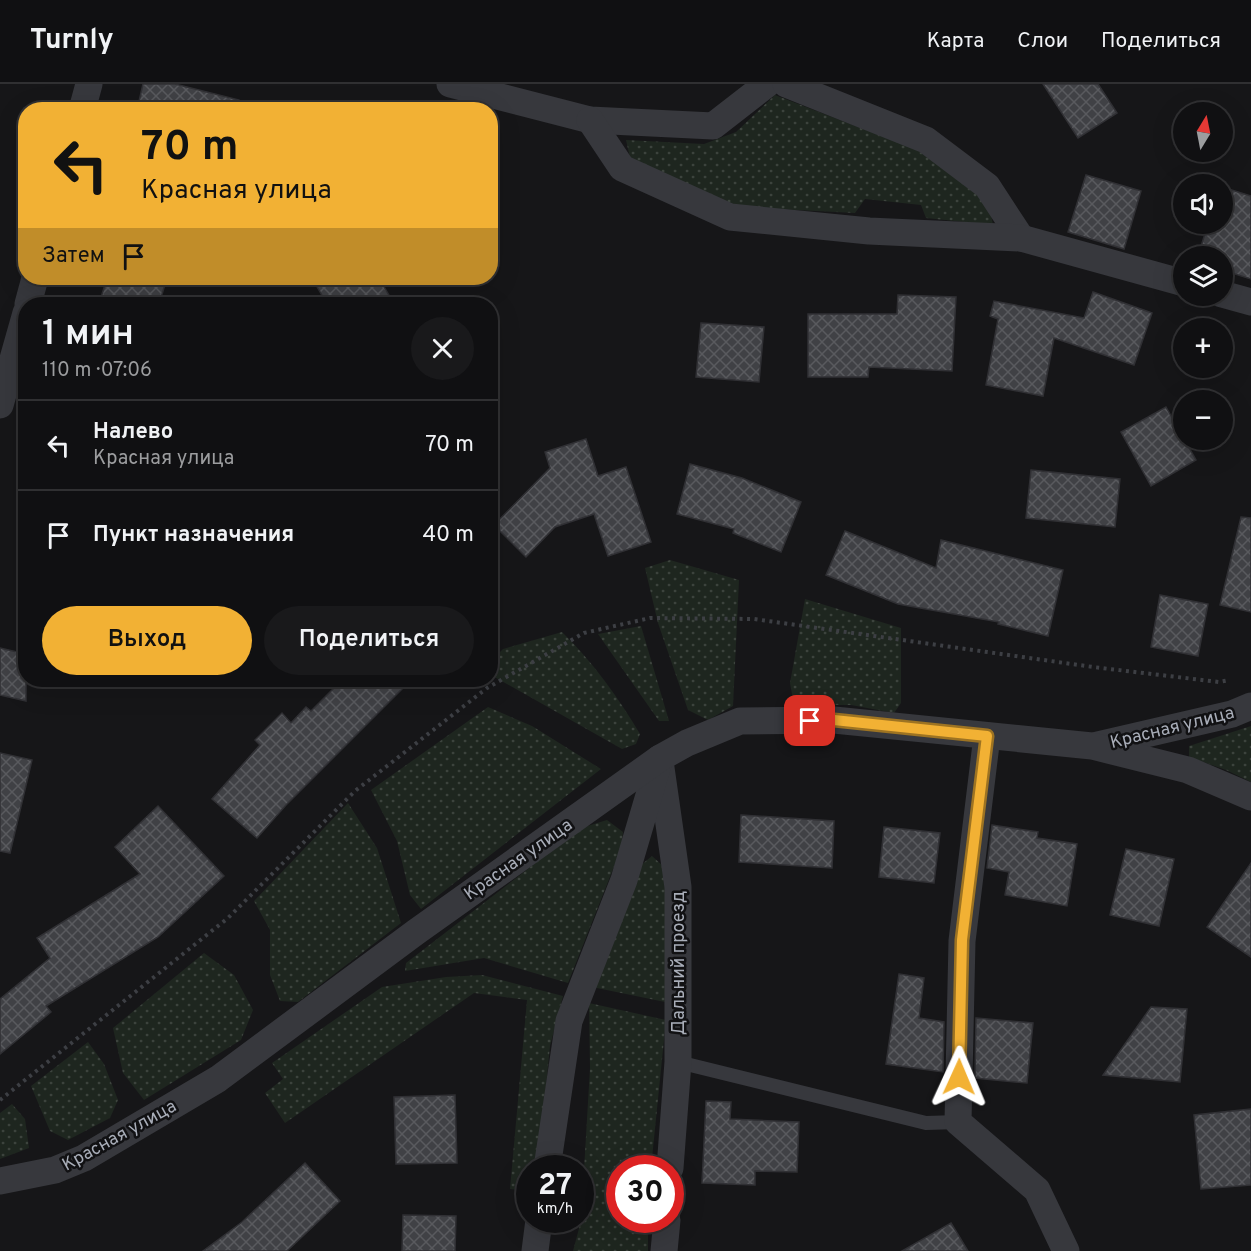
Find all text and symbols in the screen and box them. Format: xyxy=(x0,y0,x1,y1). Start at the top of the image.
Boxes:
text: Turnly xyxy=(30,23,114,59)
text: Карта xyxy=(927,28,984,55)
text: Слои xyxy=(1017,28,1068,55)
text: Поделиться xyxy=(1101,28,1221,55)
north arrow xyxy=(1173,102,1233,162)
map controls xyxy=(1173,102,1233,450)
text: 70 m xyxy=(141,122,239,175)
icon: left xyxy=(42,126,120,204)
text: Красная улица xyxy=(141,174,332,208)
button: sound xyxy=(1173,174,1233,234)
icon: arrive xyxy=(117,240,150,273)
text: Затем xyxy=(42,243,105,270)
button: layers xyxy=(1173,246,1233,306)
text: 1 мин xyxy=(42,312,134,358)
button: close xyxy=(411,317,474,380)
button: + xyxy=(1173,318,1233,378)
text: 110 m · 07:06 xyxy=(42,358,152,384)
button: − xyxy=(1173,390,1233,450)
text: Налево xyxy=(93,419,173,446)
icon: left xyxy=(42,429,75,462)
text: 70 m xyxy=(425,432,474,459)
text: Красная улица xyxy=(93,446,234,472)
icon: arrive xyxy=(42,519,75,552)
text: Пункт назначения xyxy=(93,522,294,549)
text: 40 m xyxy=(422,522,474,549)
button: Выход xyxy=(42,606,252,675)
button: Поделиться xyxy=(264,606,474,675)
pin xyxy=(784,695,835,746)
street label: Красная улица xyxy=(1108,702,1237,755)
icon: arrive xyxy=(793,704,826,737)
street label: Красная улица xyxy=(460,814,578,906)
street label: Дальний проезд xyxy=(668,891,691,1035)
position arrow xyxy=(927,1045,991,1109)
street label: Красная улица xyxy=(59,1095,181,1177)
speed limit sign: 30 xyxy=(606,1155,684,1233)
text: 27 xyxy=(538,1168,572,1205)
text: km/h xyxy=(537,1200,573,1219)

